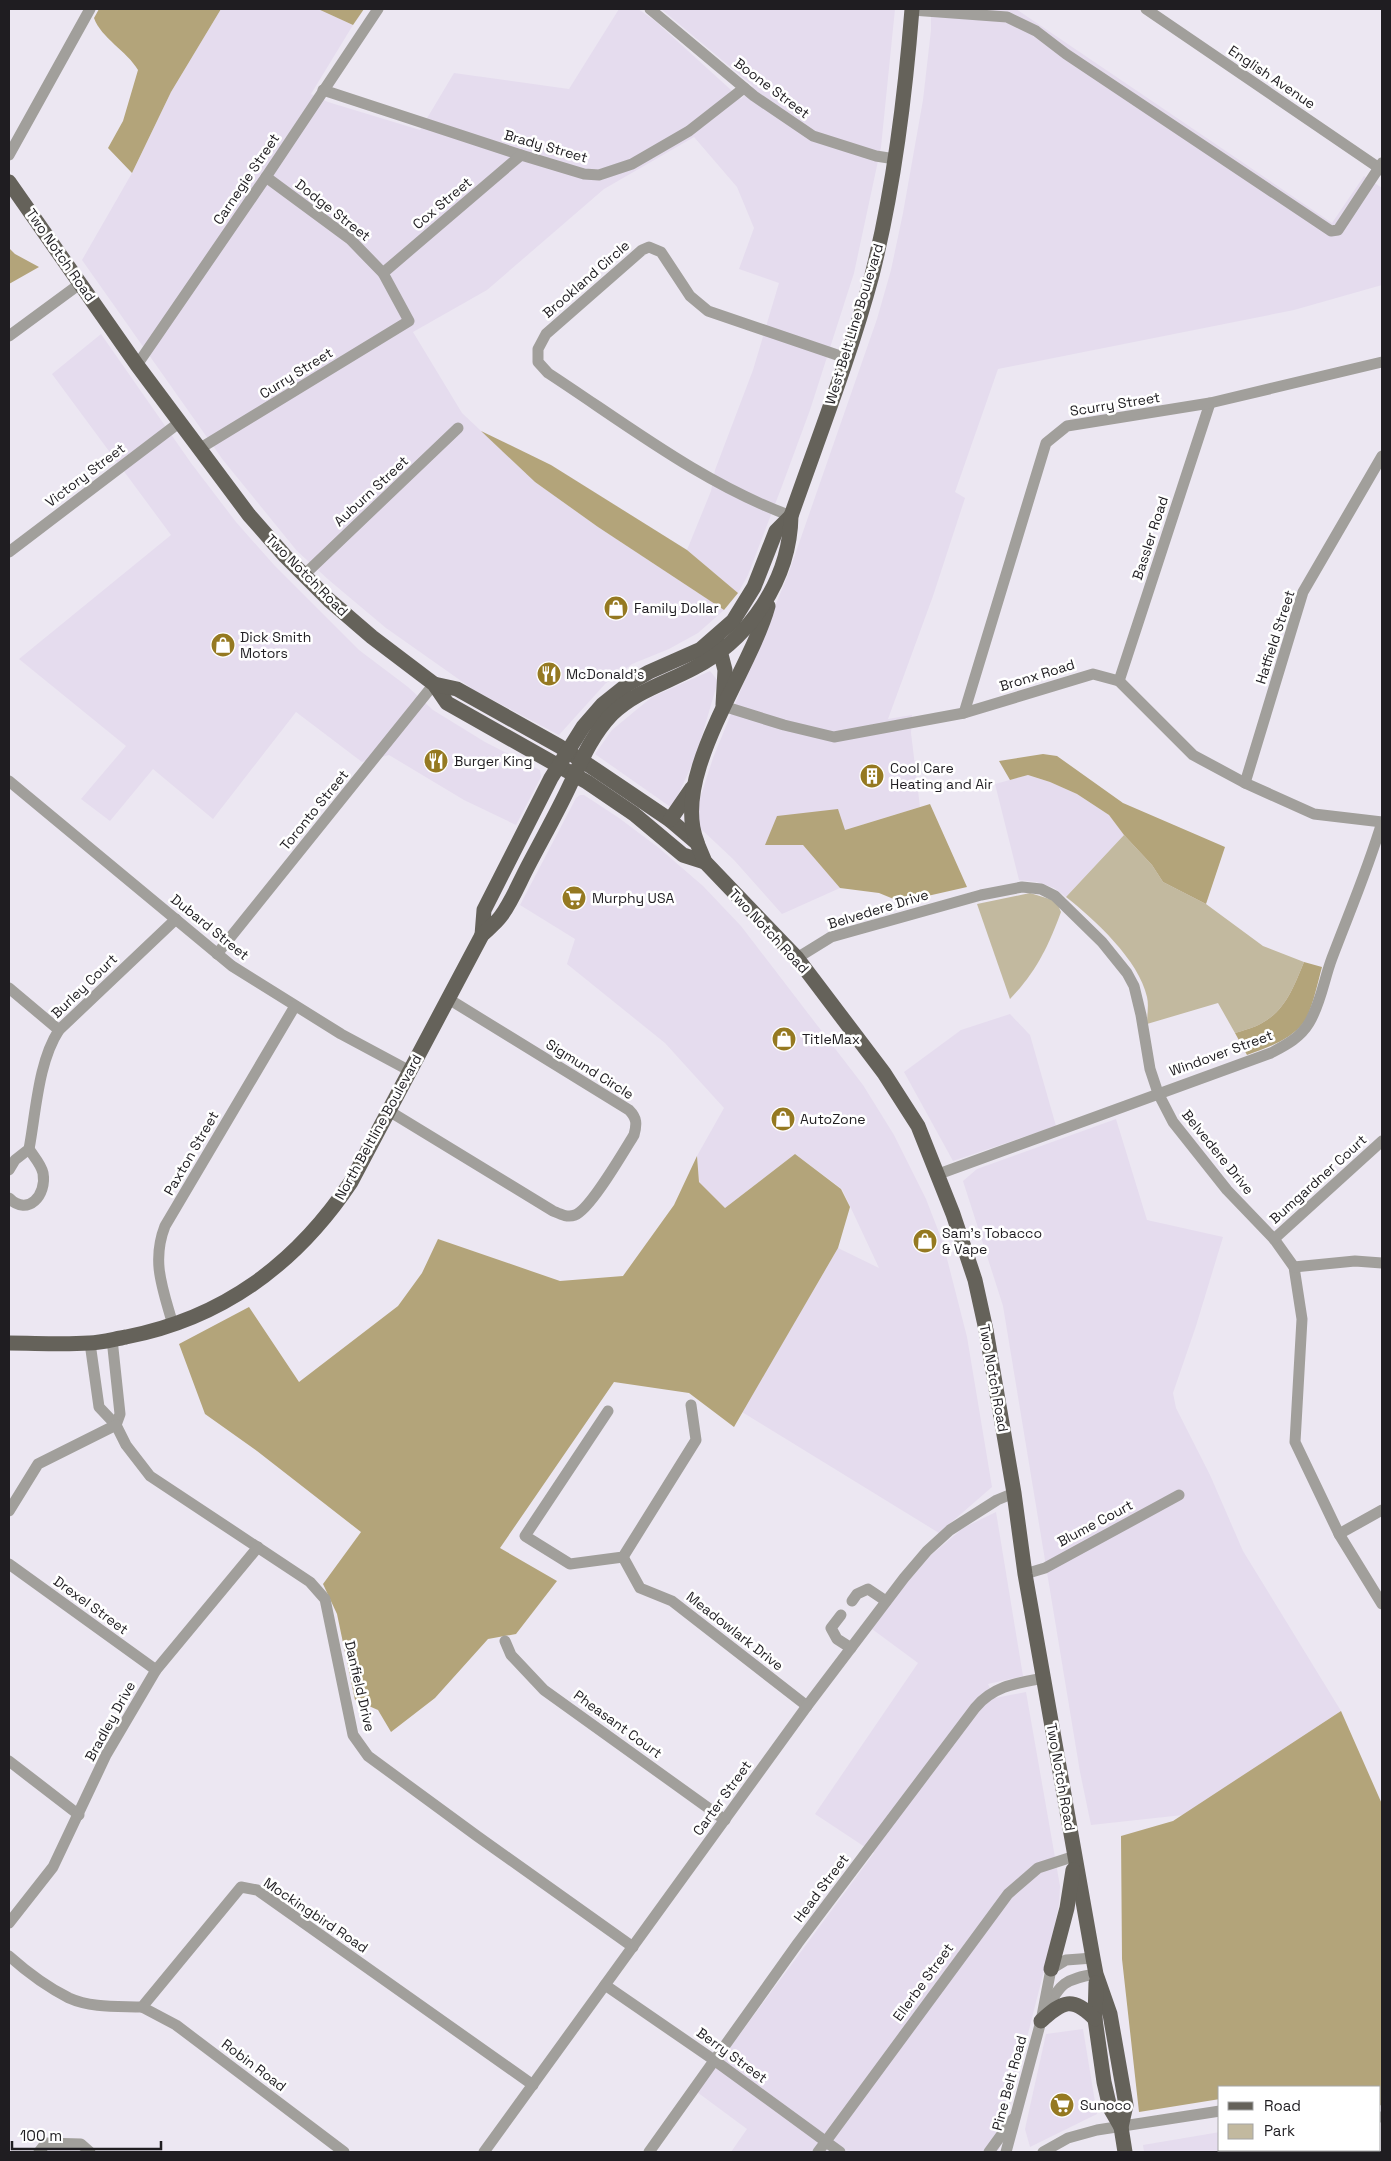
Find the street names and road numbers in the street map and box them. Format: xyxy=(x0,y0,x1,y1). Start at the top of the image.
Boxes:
street label: English Avenue xyxy=(1225,41,1319,113)
street label: Boone Street xyxy=(731,54,813,122)
street label: Brady Street xyxy=(502,125,590,167)
street label: Carnegie Street xyxy=(209,130,283,228)
street label: Cox Street xyxy=(409,173,475,233)
street label: Dodge Street xyxy=(292,175,374,245)
street label: Two Notch Road xyxy=(22,205,100,305)
street label: Brookland Circle xyxy=(539,236,633,322)
street label: West Belt Line Boulevard xyxy=(821,241,887,407)
street label: Curry Street xyxy=(256,343,336,403)
street label: Scurry Street xyxy=(1069,388,1161,420)
street label: Victory Street xyxy=(42,439,128,511)
street label: Auburn Street xyxy=(330,452,412,530)
street label: Bassler Road xyxy=(1128,494,1172,582)
street label: Two Notch Road xyxy=(262,530,352,620)
street label: Hatfield Street xyxy=(1251,588,1299,686)
street label: Bronx Road xyxy=(997,655,1077,695)
street label: Toronto Street xyxy=(276,766,352,854)
street label: Two Notch Road xyxy=(725,885,813,977)
street label: Belvedere Drive xyxy=(826,885,930,933)
street label: Dubard Street xyxy=(167,890,253,964)
street label: Burley Court xyxy=(47,950,121,1022)
street label: Windover Street xyxy=(1167,1026,1275,1080)
street label: Sigmund Circle xyxy=(543,1035,637,1103)
street label: North Beltline Boulevard xyxy=(330,1051,426,1203)
street label: Belvedere Drive xyxy=(1178,1106,1258,1198)
street label: Paxton Street xyxy=(160,1108,222,1198)
street label: Bumgardner Court xyxy=(1266,1131,1370,1227)
street label: Two Notch Road xyxy=(976,1323,1012,1433)
street label: Blume Court xyxy=(1054,1496,1136,1550)
street label: Drexel Street xyxy=(50,1572,132,1638)
street label: Meadowlark Drive xyxy=(683,1587,787,1675)
street label: Danfield Drive xyxy=(341,1639,379,1733)
street label: Bradley Drive xyxy=(81,1678,139,1764)
street label: Pheasant Court xyxy=(570,1686,666,1762)
street label: Two Notch Road xyxy=(1043,1722,1079,1832)
street label: Carter Street xyxy=(689,1757,755,1839)
street label: Head Street xyxy=(790,1850,852,1926)
street label: Mockingbird Road xyxy=(260,1873,372,1957)
street label: Ellerbe Street xyxy=(889,1939,957,2025)
street label: Berry Street xyxy=(693,2023,771,2087)
street label: Pine Belt Road xyxy=(988,2033,1030,2133)
street label: Robin Road xyxy=(218,2035,290,2095)

